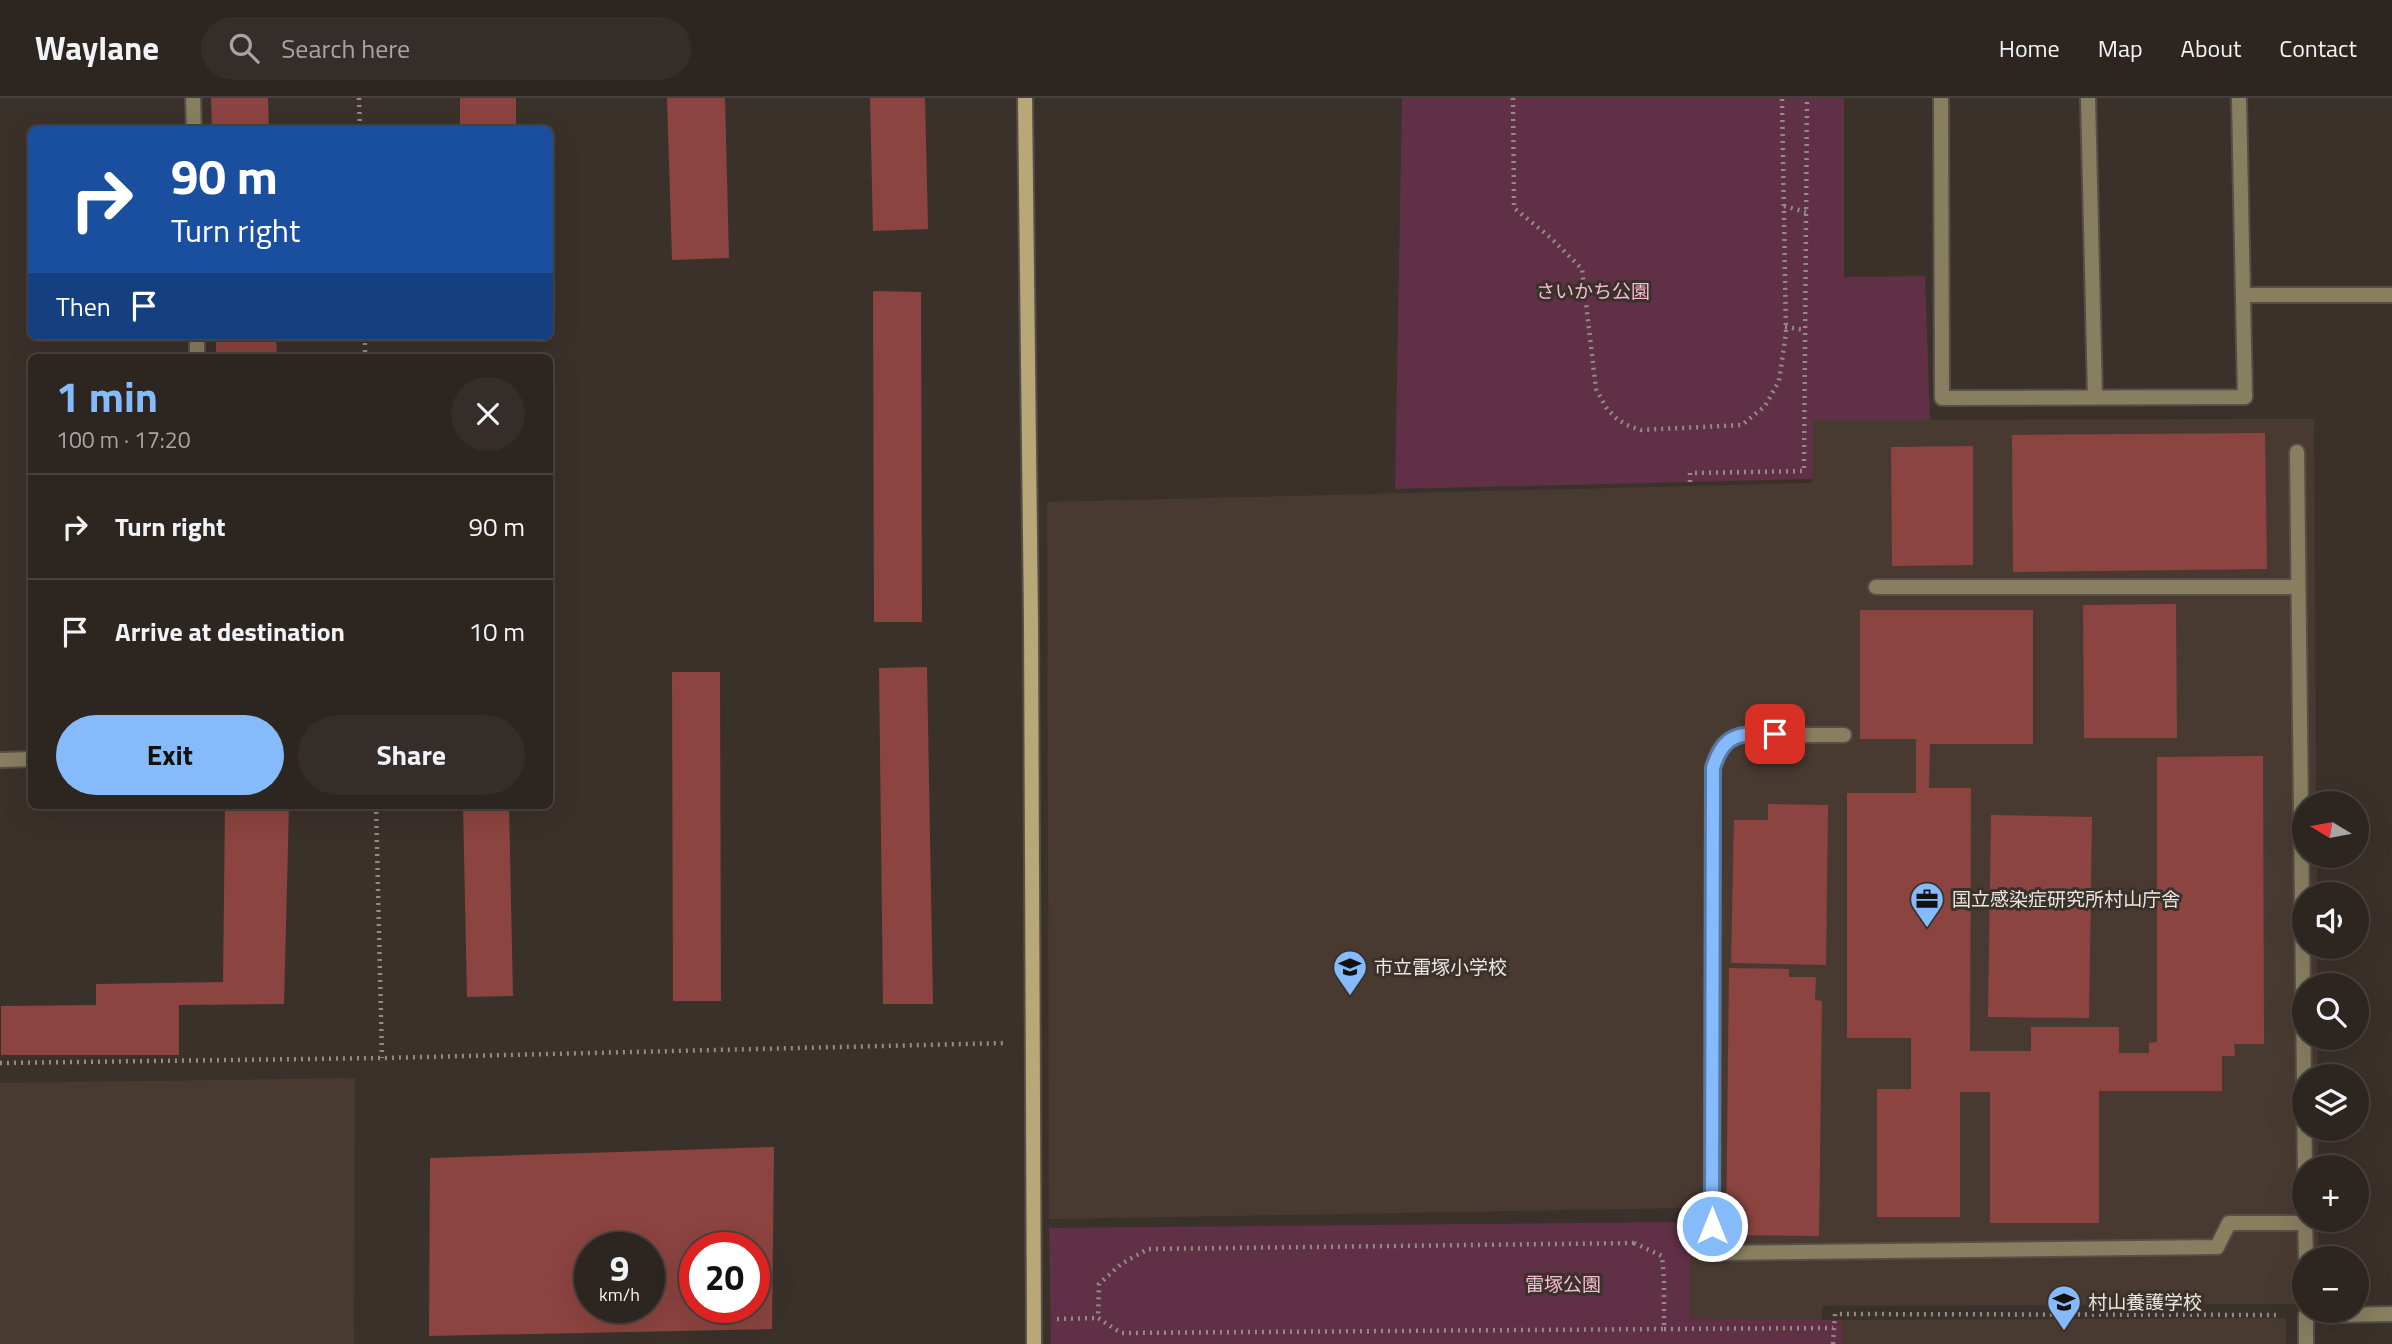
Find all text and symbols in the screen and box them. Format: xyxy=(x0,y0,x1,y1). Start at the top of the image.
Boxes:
search box xyxy=(201,17,691,80)
text: Waylane xyxy=(35,23,159,73)
icon: search xyxy=(225,29,263,67)
text: Search here xyxy=(281,29,410,68)
text: Home xyxy=(1999,30,2060,66)
text: Map xyxy=(2098,30,2143,66)
text: About xyxy=(2181,30,2241,66)
text: Contact xyxy=(2279,30,2357,66)
text: 90 m xyxy=(171,138,278,213)
icon: right xyxy=(56,154,147,245)
text: Turn right xyxy=(171,206,300,254)
park label: さいかち公園 xyxy=(1536,276,1650,305)
text: Then xyxy=(56,287,111,326)
icon: arrive xyxy=(125,287,163,325)
text: 1 min xyxy=(56,364,158,428)
button: close xyxy=(451,377,525,451)
text: 100 m · 17:20 xyxy=(56,422,191,457)
text: Turn right xyxy=(115,507,226,546)
text: 90 m xyxy=(468,507,525,546)
icon: right xyxy=(56,508,94,546)
text: Arrive at destination xyxy=(115,612,345,651)
text: 10 m xyxy=(468,612,525,651)
icon: arrive xyxy=(56,613,94,651)
pin xyxy=(1745,704,1805,764)
button: Exit xyxy=(56,715,284,795)
button: Share xyxy=(298,715,525,795)
icon: arrive xyxy=(1756,715,1794,753)
north arrow xyxy=(2292,791,2370,868)
map controls xyxy=(2292,791,2369,1323)
office icon: 国立感染症研究所村山庁舎 xyxy=(1908,880,1946,929)
button: sound xyxy=(2292,882,2369,959)
place label: 国立感染症研究所村山庁舎 xyxy=(1952,884,2180,913)
school or university icon: 市立雷塚小学校 xyxy=(1331,948,1369,997)
place label: 市立雷塚小学校 xyxy=(1374,952,1507,981)
button: search xyxy=(2292,973,2369,1050)
button: layers xyxy=(2292,1064,2369,1141)
button: + xyxy=(2292,1155,2369,1232)
position arrow xyxy=(1675,1189,1749,1263)
speed limit sign: 20 xyxy=(679,1232,770,1323)
text: 9 xyxy=(610,1241,629,1295)
button: − xyxy=(2292,1246,2369,1323)
park label: 雷塚公園 xyxy=(1525,1269,1601,1298)
text: km/h xyxy=(599,1281,640,1308)
school or university icon: 村山養護学校 xyxy=(2045,1283,2083,1332)
place label: 村山養護学校 xyxy=(2088,1287,2202,1316)

